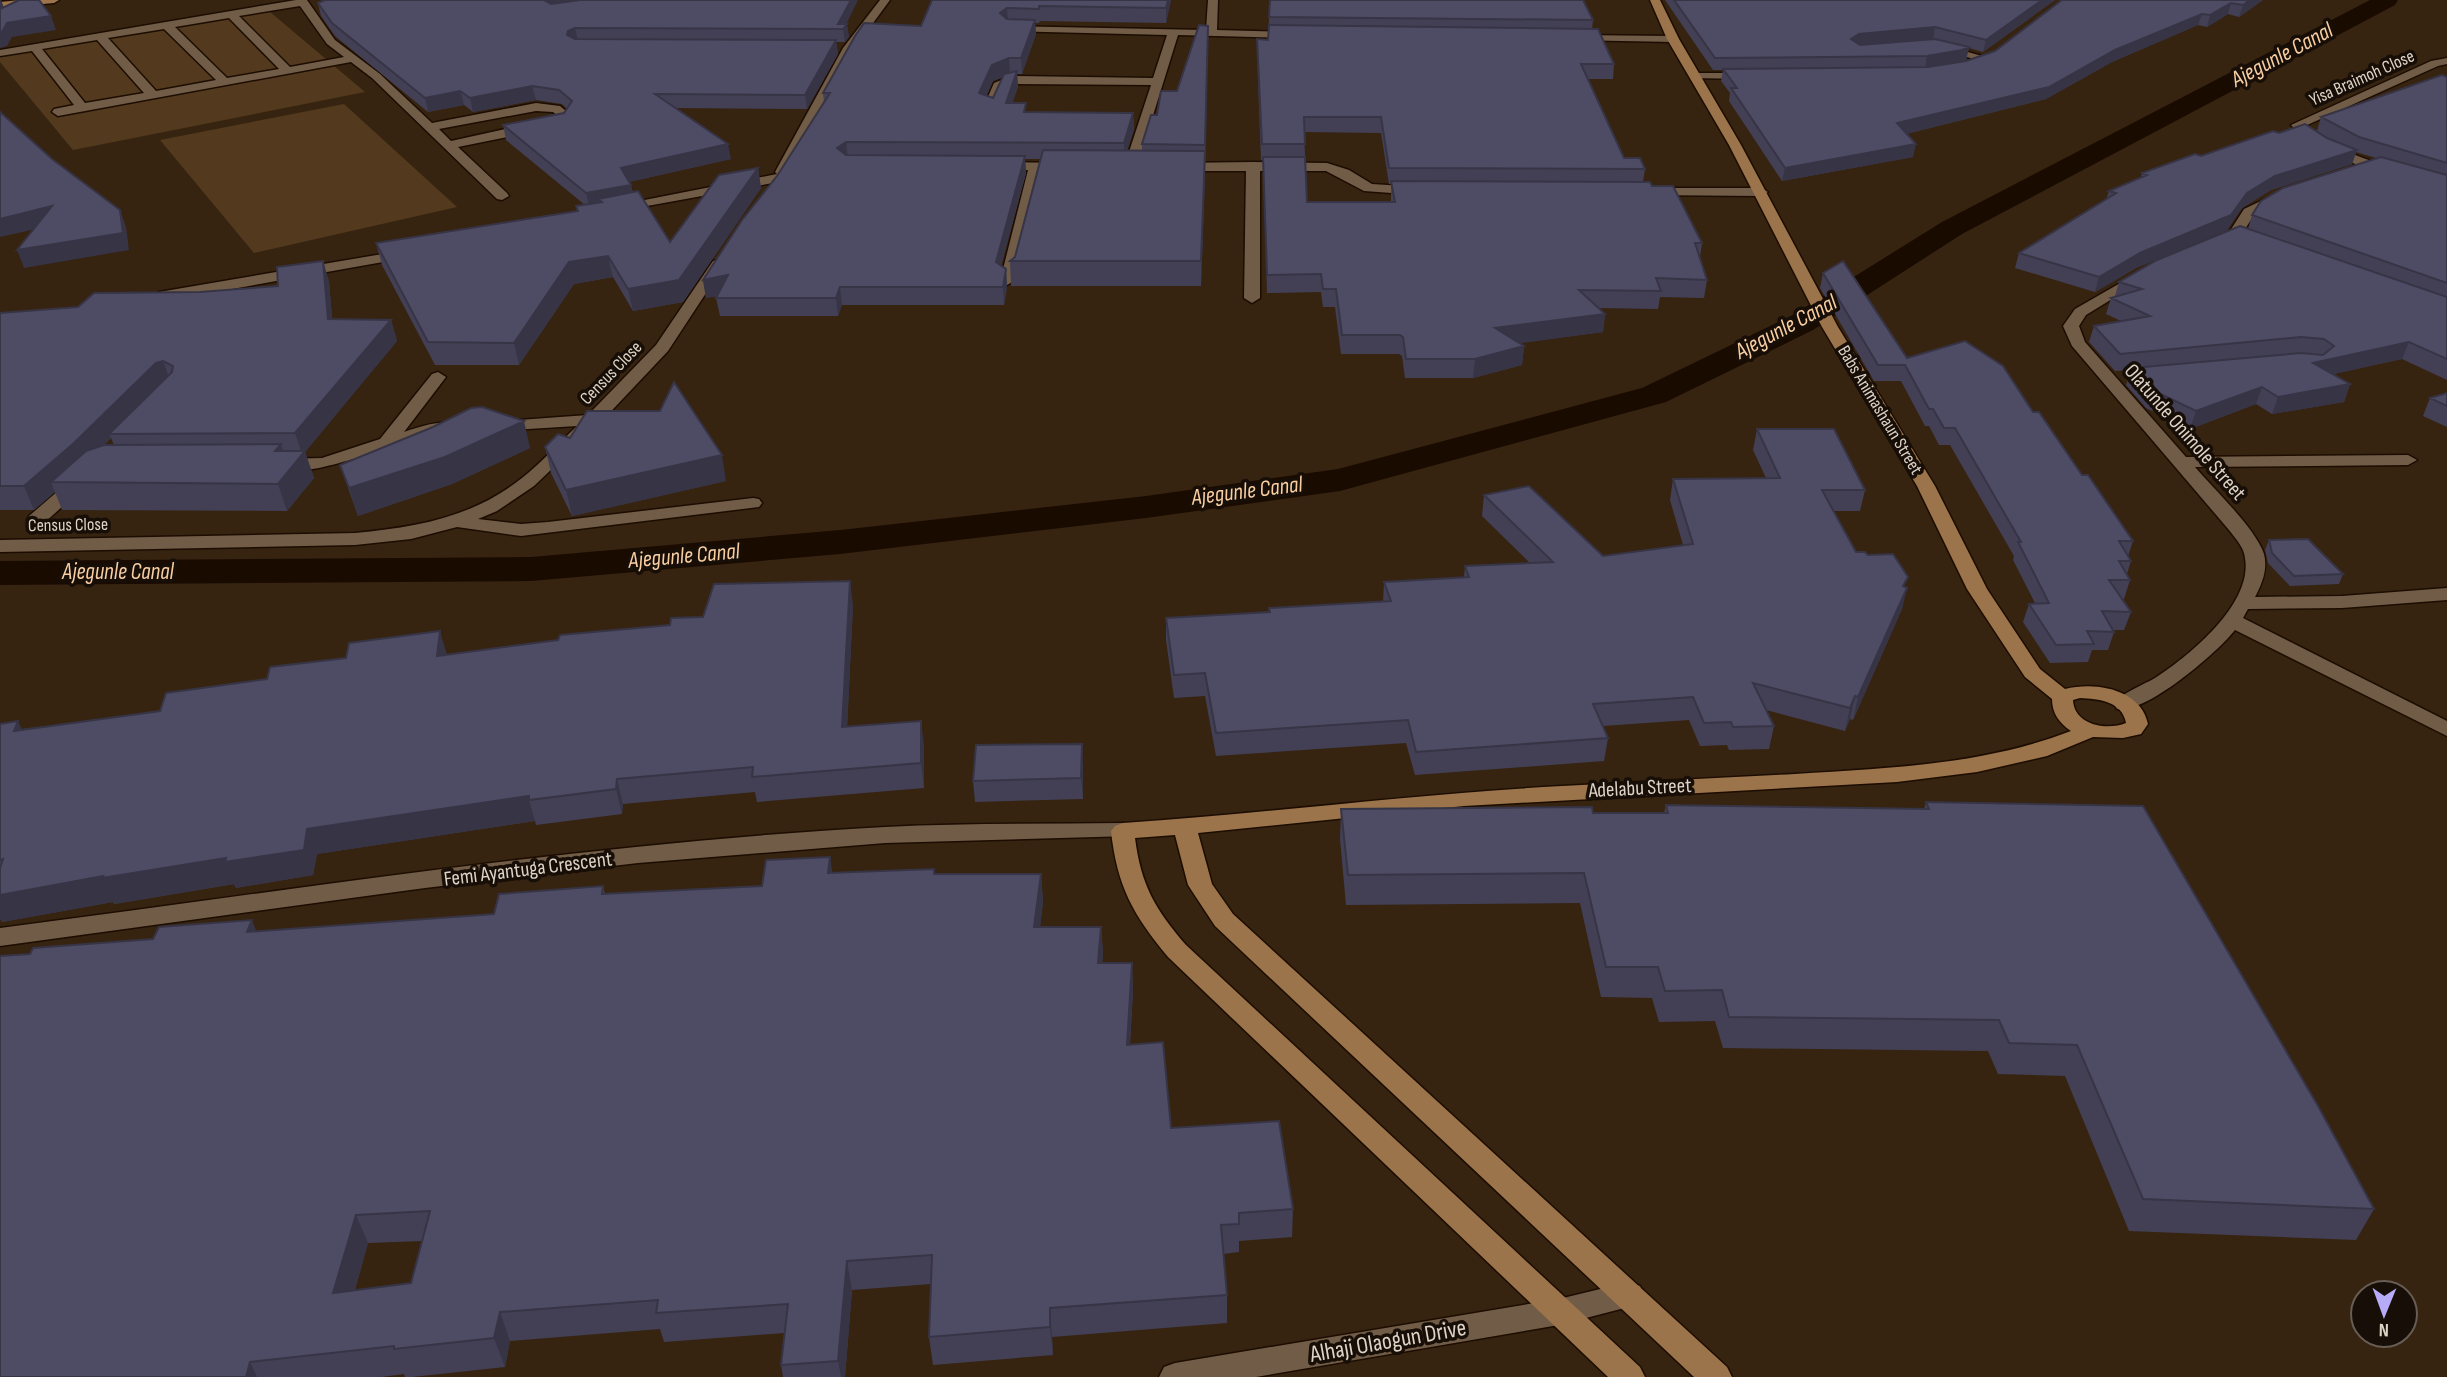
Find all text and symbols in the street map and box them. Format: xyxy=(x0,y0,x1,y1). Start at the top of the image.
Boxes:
water label: Ajegunle Canal xyxy=(2225,16,2338,94)
street label: Yisa Braimoh Close xyxy=(2306,46,2418,110)
water label: Ajegunle Canal xyxy=(1729,288,1842,366)
street label: Census Close xyxy=(576,337,646,409)
street label: Babs Animashaun Street xyxy=(1833,342,1927,479)
street label: Olatunde Onimole Street xyxy=(2119,359,2251,505)
water label: Ajegunle Canal xyxy=(1189,470,1305,512)
street label: Census Close xyxy=(28,514,108,536)
water label: Ajegunle Canal xyxy=(626,537,742,575)
water label: Ajegunle Canal xyxy=(61,558,175,586)
street label: Adelabu Street xyxy=(1587,773,1692,803)
street label: Femi Ayantuga Crescent xyxy=(442,846,614,892)
north arrow xyxy=(2349,1279,2419,1349)
street label: Alhaji Olaogun Drive xyxy=(1307,1313,1468,1369)
text: N xyxy=(2378,1318,2389,1341)

